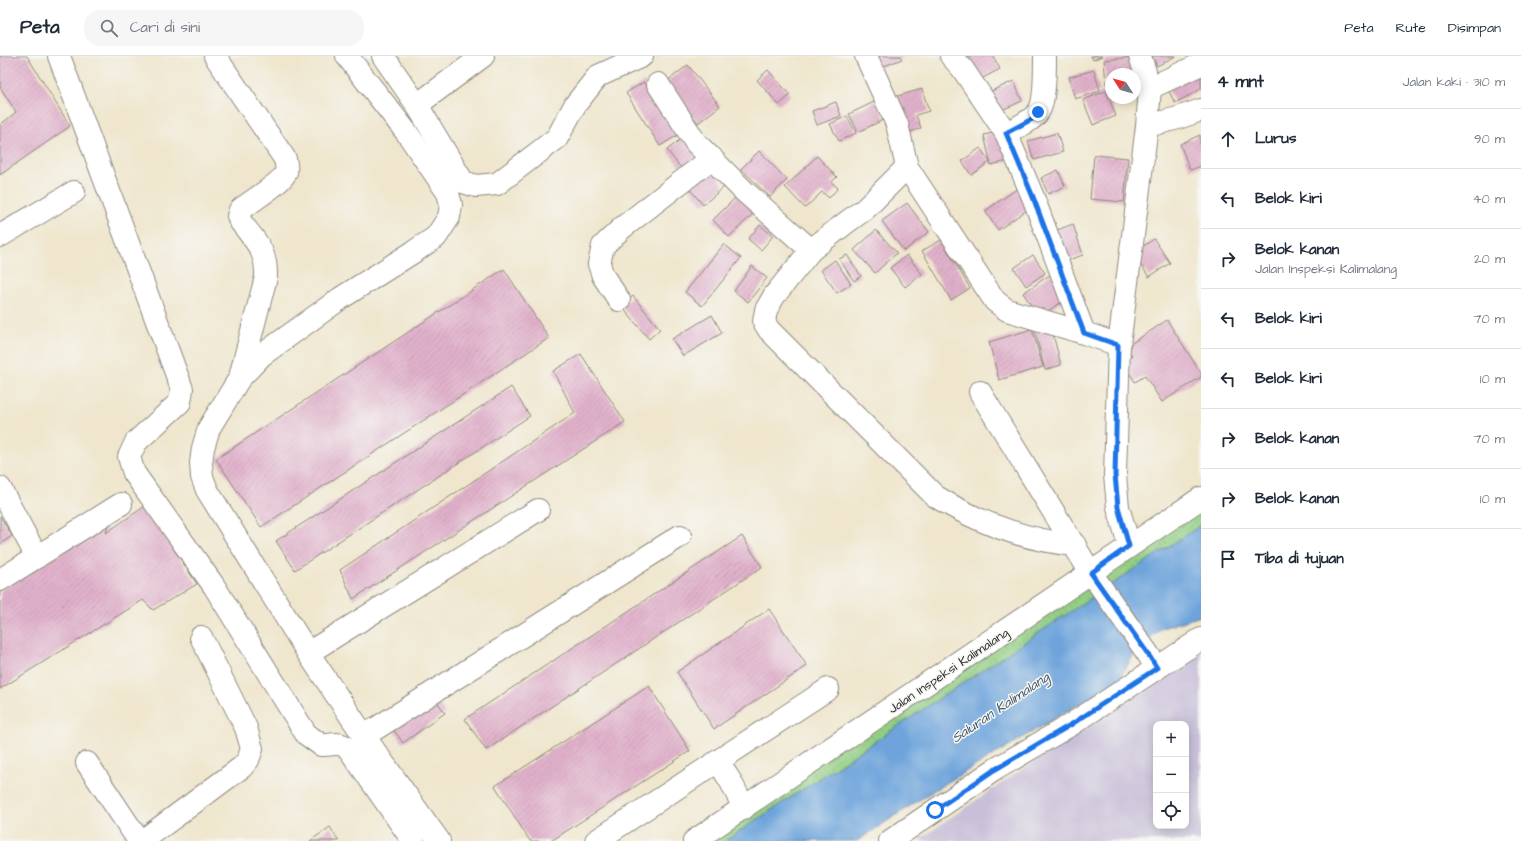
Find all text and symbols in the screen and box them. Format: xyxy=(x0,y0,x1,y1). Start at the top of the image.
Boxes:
search box xyxy=(84,10,364,46)
text: Peta xyxy=(20,14,60,41)
icon: search xyxy=(98,17,120,39)
text: Cari di sini xyxy=(130,17,200,38)
text: Peta xyxy=(1344,18,1374,38)
text: Rute xyxy=(1396,18,1426,38)
text: Disimpan xyxy=(1448,18,1501,38)
north arrow xyxy=(1105,68,1141,104)
text: 4 mnt xyxy=(1217,70,1264,94)
text: Jalan kaki · 310 m xyxy=(1403,73,1505,91)
route end xyxy=(1029,103,1047,121)
icon: ahead xyxy=(1217,128,1239,150)
text: Lurus xyxy=(1255,128,1296,149)
text: 90 m xyxy=(1474,130,1505,148)
icon: left xyxy=(1217,188,1239,210)
text: Belok kiri xyxy=(1255,188,1322,209)
text: 40 m xyxy=(1473,190,1505,208)
text: Belok kanan xyxy=(1255,239,1339,260)
icon: right xyxy=(1217,248,1239,270)
text: 20 m xyxy=(1474,250,1505,268)
text: Jalan Inspeksi Kalimalang xyxy=(1255,260,1397,278)
icon: left xyxy=(1217,308,1239,330)
text: Belok kiri xyxy=(1255,308,1322,329)
text: 70 m xyxy=(1473,310,1505,328)
icon: left xyxy=(1217,368,1239,390)
text: Belok kiri xyxy=(1255,368,1322,389)
text: 10 m xyxy=(1480,370,1505,388)
icon: right xyxy=(1217,428,1239,450)
text: Belok kanan xyxy=(1255,428,1339,449)
text: 70 m xyxy=(1473,430,1505,448)
icon: right xyxy=(1217,488,1239,510)
text: Belok kanan xyxy=(1255,488,1339,509)
text: 10 m xyxy=(1480,490,1505,508)
icon: arrive xyxy=(1217,548,1239,570)
text: Tiba di tujuan xyxy=(1255,548,1344,569)
street label: Jalan Inspeksi Kalimalang xyxy=(885,624,1013,719)
water label: Saluran Kalimalang xyxy=(948,667,1054,748)
map controls xyxy=(1153,721,1189,829)
button: + xyxy=(1153,721,1189,757)
button: − xyxy=(1153,757,1189,793)
button: locate xyxy=(1153,793,1189,829)
route start xyxy=(926,801,944,819)

